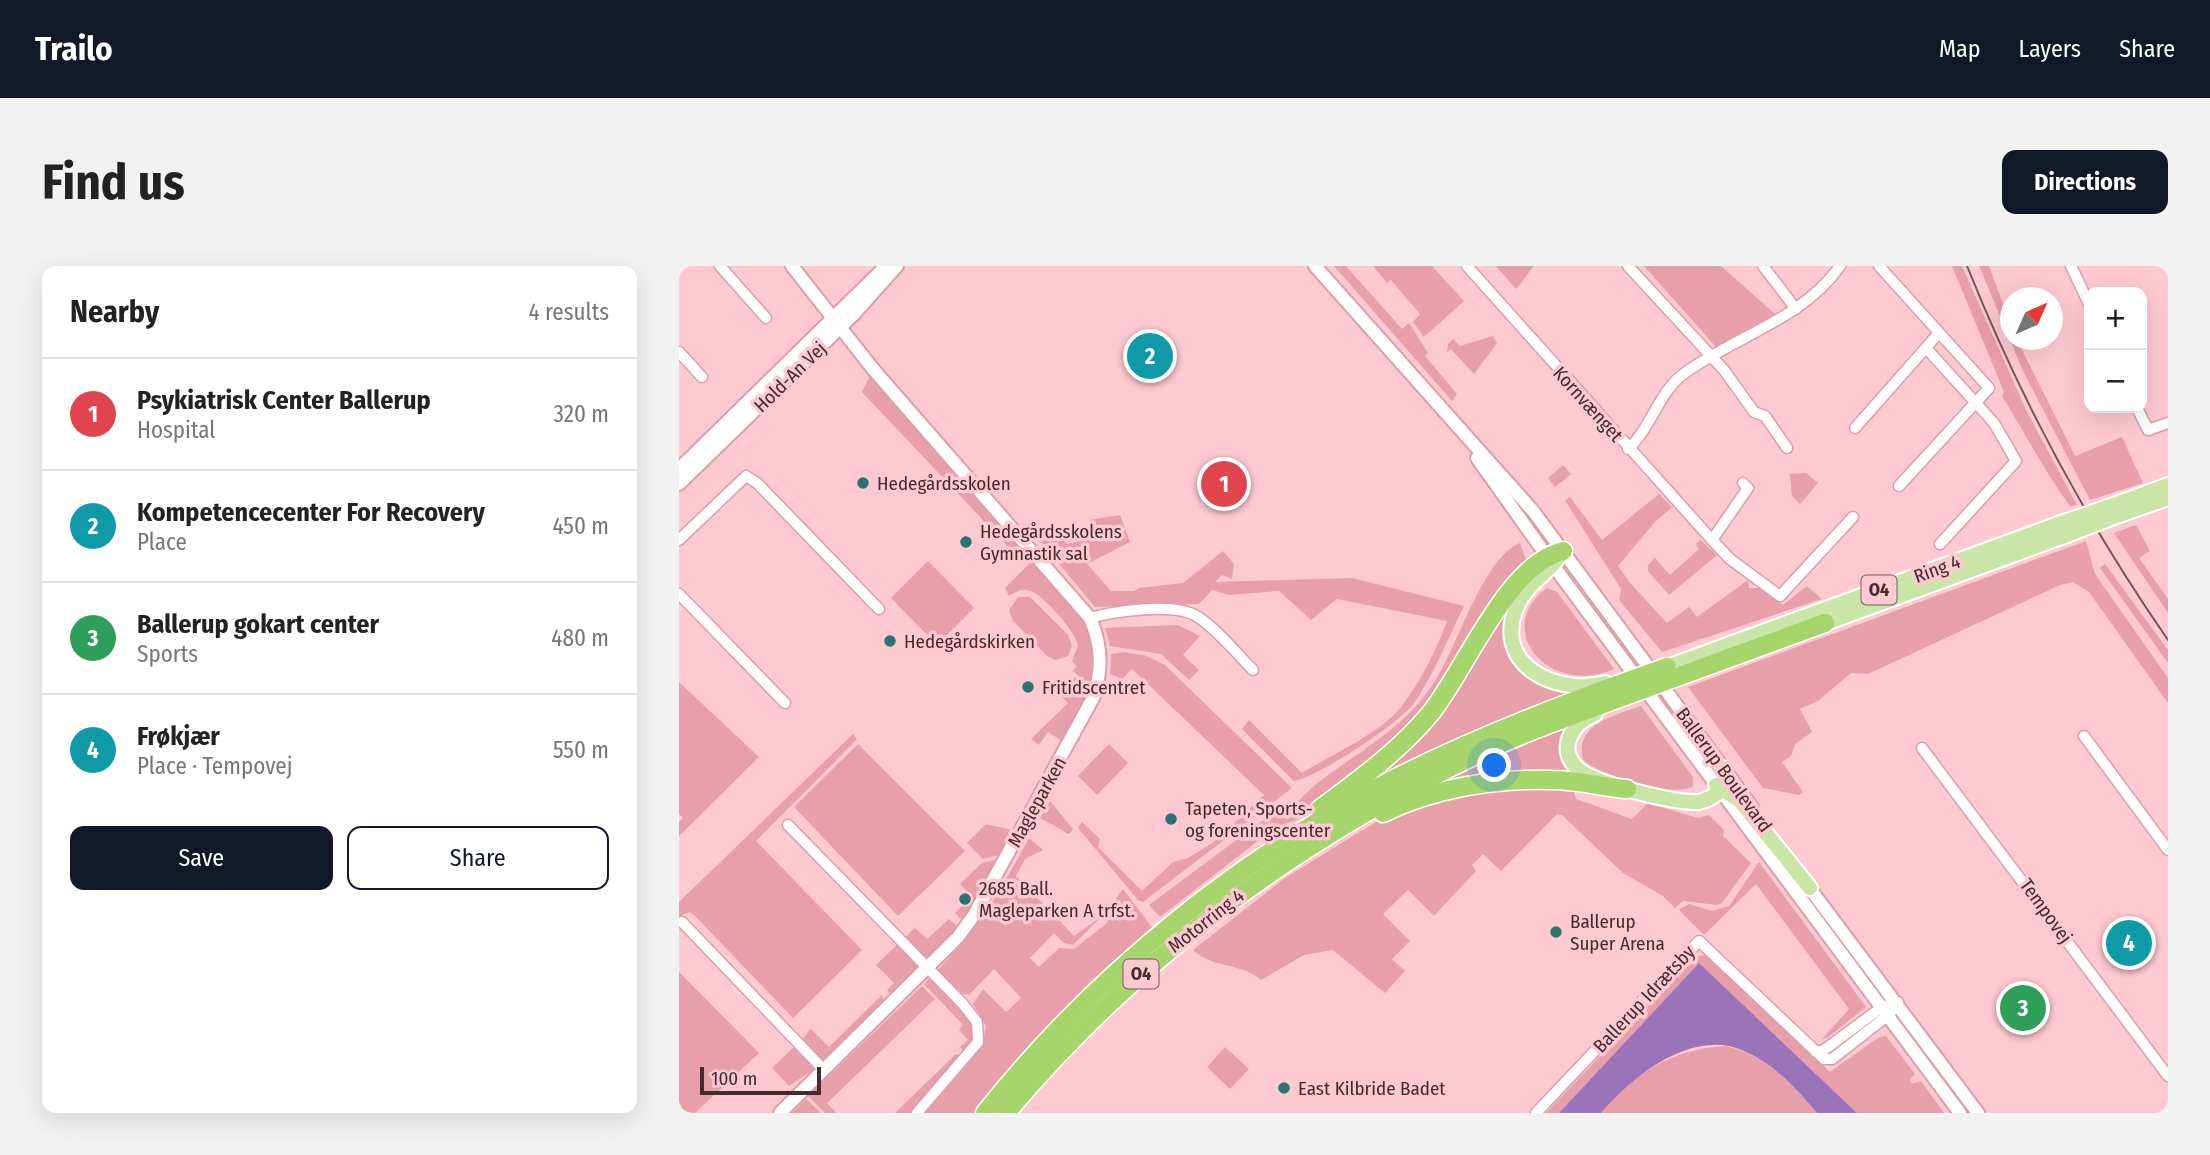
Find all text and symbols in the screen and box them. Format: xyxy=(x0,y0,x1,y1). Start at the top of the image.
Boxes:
text: Trailo xyxy=(35,29,113,69)
text: Map xyxy=(1939,35,1981,63)
text: Layers xyxy=(2019,35,2081,63)
text: Share xyxy=(2119,35,2175,63)
button: Directions xyxy=(2002,150,2168,214)
text: Find us xyxy=(42,153,185,212)
north arrow xyxy=(2000,287,2063,350)
map controls xyxy=(2084,287,2147,413)
button: + xyxy=(2084,287,2147,350)
text: Nearby xyxy=(70,294,159,330)
text: 4 results xyxy=(528,298,609,326)
pin: 2 xyxy=(1127,330,1173,382)
street label: Hold-An Vej xyxy=(749,337,831,417)
button: − xyxy=(2084,350,2147,413)
street label: Kornvænget xyxy=(1548,362,1628,447)
text: Psykiatrisk Center Ballerup xyxy=(137,385,431,416)
text: 1 xyxy=(88,400,98,428)
text: 320 m xyxy=(554,400,609,428)
text: Hospital xyxy=(137,416,215,444)
pin: 1 xyxy=(1201,458,1247,510)
place label: Hedegårdsskolen xyxy=(877,472,1011,495)
marker: Hedegårdsskolen xyxy=(855,475,871,491)
text: Kompetencecenter For Recovery xyxy=(137,497,485,528)
text: 2 xyxy=(88,512,98,540)
text: 450 m xyxy=(552,512,609,540)
place label: Hedegårdsskolens Gymnastik sal xyxy=(980,520,1122,565)
text: Place xyxy=(137,528,187,556)
marker: Hedegårdsskolens Gymnastik sal xyxy=(958,534,974,550)
street label: Ring 4 xyxy=(1911,550,1963,588)
road number: O4 xyxy=(1861,576,1897,604)
text: Ballerup gokart center xyxy=(137,609,379,640)
text: 3 xyxy=(88,624,98,652)
text: 480 m xyxy=(551,624,609,652)
place label: Hedegårdskirken xyxy=(904,630,1035,653)
marker: Hedegårdskirken xyxy=(882,633,898,649)
text: Sports xyxy=(137,640,198,668)
place label: Fritidscentret xyxy=(1042,676,1146,699)
marker: Fritidscentret xyxy=(1020,679,1036,695)
street label: Ballerup Boulevard xyxy=(1671,703,1777,837)
text: Frøkjær xyxy=(137,721,220,752)
text: 4 xyxy=(87,736,99,764)
text: 550 m xyxy=(553,736,609,764)
your location xyxy=(1477,748,1511,782)
text: Place · Tempovej xyxy=(137,752,292,780)
street label: Magleparken xyxy=(1003,753,1071,851)
place label: Tapeten, Sports- og foreningscenter xyxy=(1185,797,1331,842)
marker: Tapeten, Sports- og foreningscenter xyxy=(1163,811,1179,827)
button: Save xyxy=(70,826,333,890)
button: Share xyxy=(347,826,609,890)
street label: Tempovej xyxy=(2015,874,2077,948)
place label: 2685 Ball. Magleparken A trfst. xyxy=(979,877,1135,922)
street label: Motorring 4 xyxy=(1163,884,1249,958)
marker: 2685 Ball. Magleparken A trfst. xyxy=(957,891,973,907)
place label: Ballerup Super Arena xyxy=(1570,910,1665,955)
pin: 4 xyxy=(2106,917,2152,969)
marker: Ballerup Super Arena xyxy=(1548,924,1564,940)
street label: Ballerup Idrætsby xyxy=(1588,940,1700,1058)
road number: O4 xyxy=(1123,960,1159,988)
pin: 3 xyxy=(2000,982,2046,1034)
scale bar xyxy=(700,1064,821,1096)
text: 100 m xyxy=(711,1067,757,1090)
place label: East Kilbride Badet xyxy=(1298,1077,1446,1100)
marker: East Kilbride Badet xyxy=(1276,1080,1292,1096)

